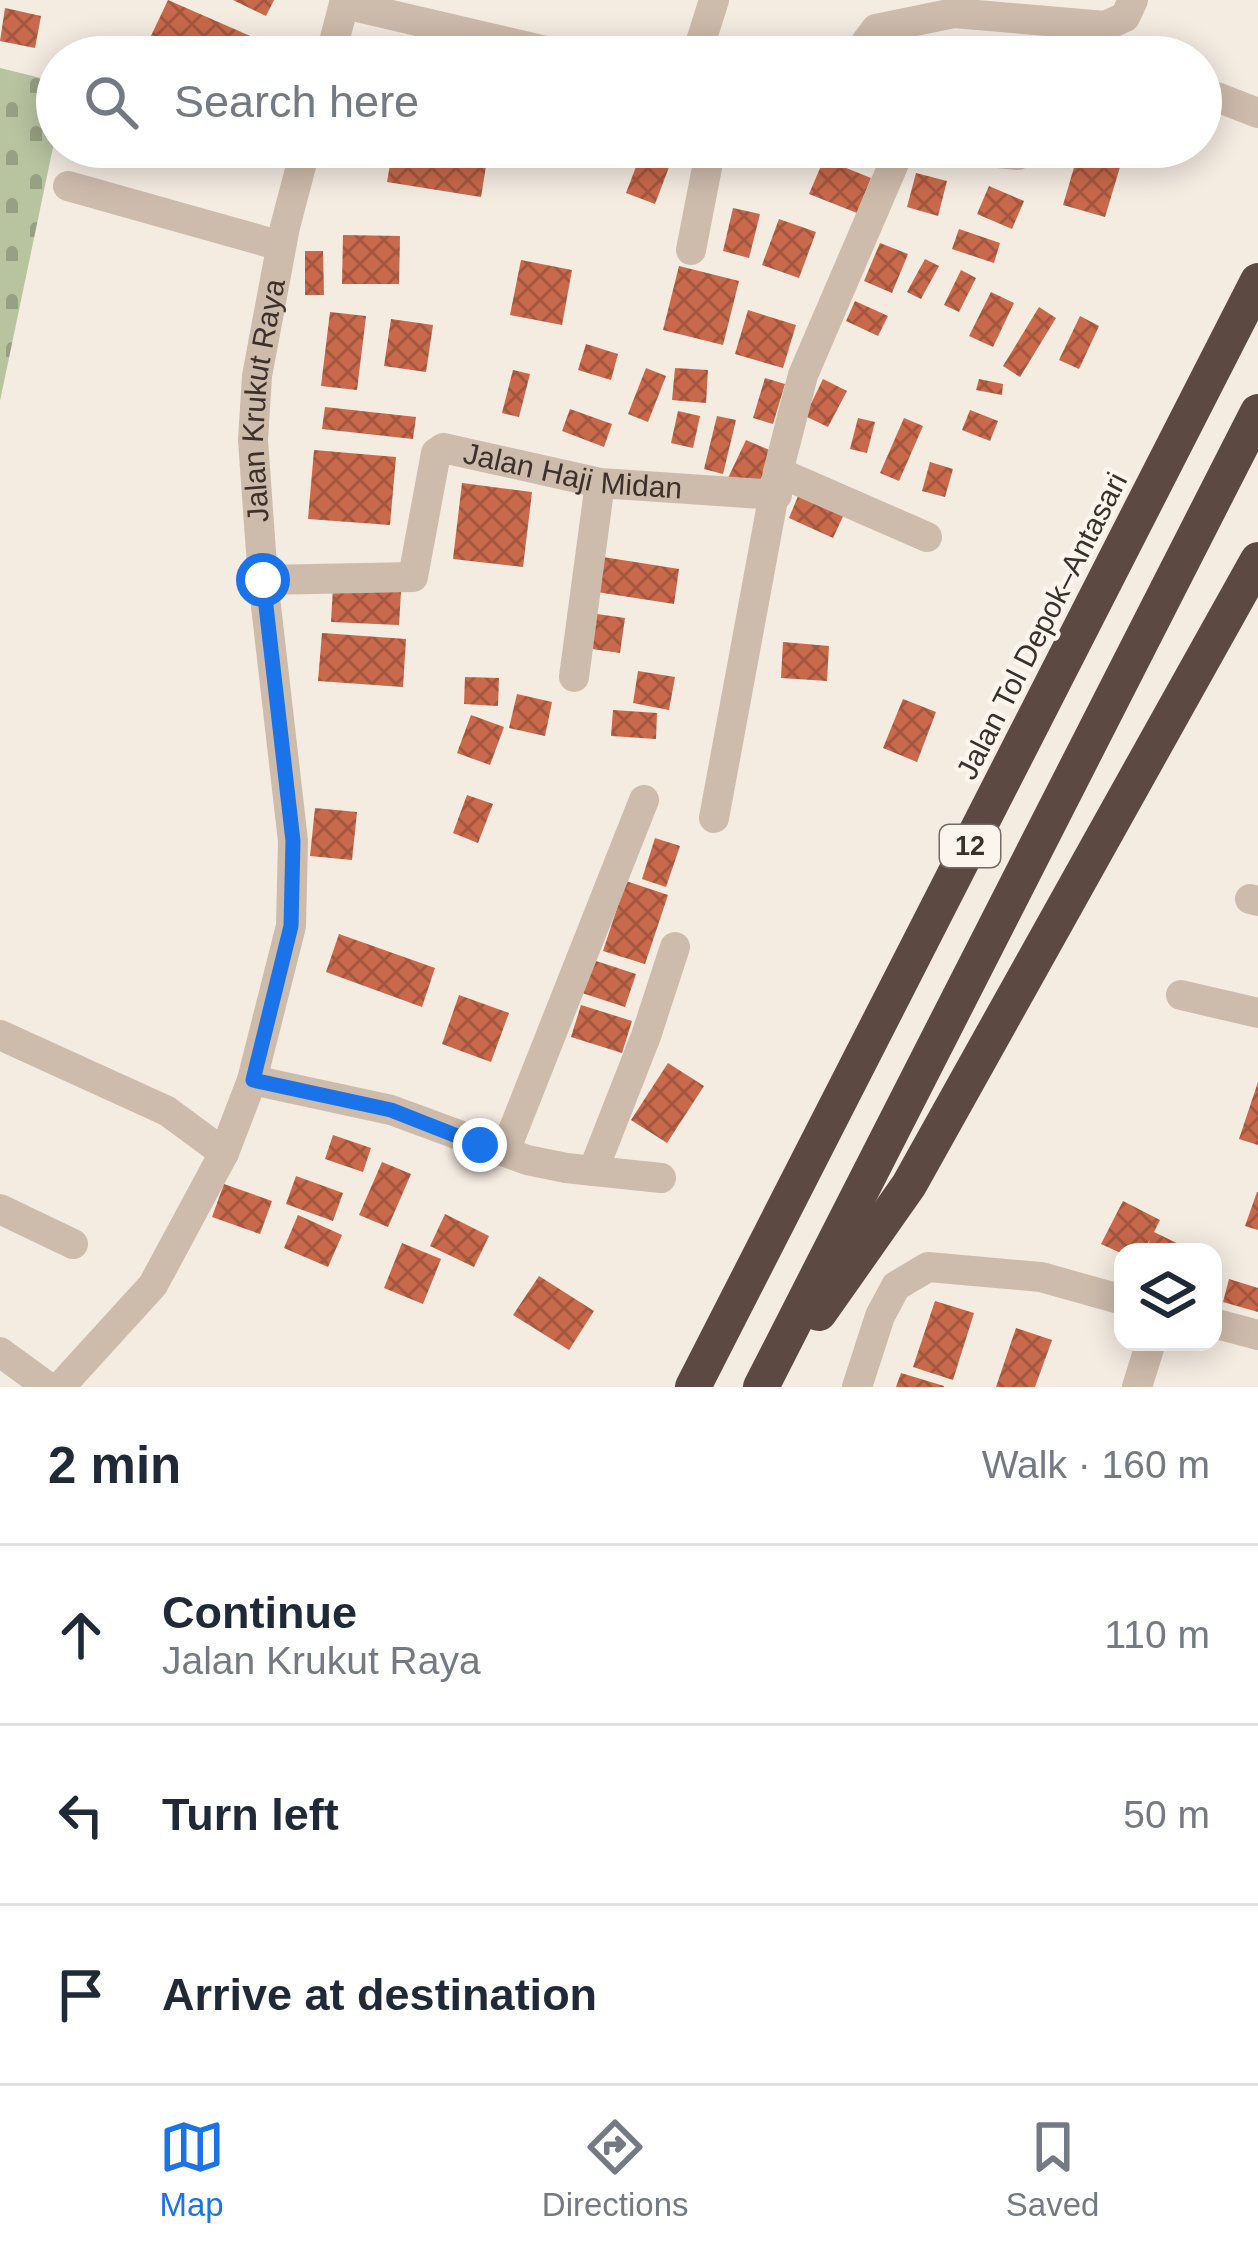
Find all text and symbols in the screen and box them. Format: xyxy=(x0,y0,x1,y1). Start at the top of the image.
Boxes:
search box xyxy=(36,36,1222,168)
icon: search xyxy=(78,69,144,135)
text: Search here xyxy=(174,76,419,127)
street label: Jalan Krukut Raya xyxy=(236,276,291,524)
street label: Jalan Haji Midan xyxy=(460,436,683,505)
street label: Jalan Tol Depok–Antasari xyxy=(950,467,1133,785)
route start xyxy=(236,553,290,607)
road number: 12 xyxy=(940,825,1000,867)
route end xyxy=(453,1118,507,1172)
map controls xyxy=(1114,1243,1222,1351)
button: layers xyxy=(1114,1243,1222,1351)
text: 2 min xyxy=(48,1437,181,1494)
text: Walk · 160 m xyxy=(982,1443,1210,1486)
text: Continue xyxy=(162,1587,357,1638)
icon: ahead xyxy=(48,1602,114,1668)
text: 110 m xyxy=(1105,1613,1210,1656)
text: Jalan Krukut Raya xyxy=(162,1639,481,1682)
icon: left xyxy=(48,1782,114,1848)
text: Turn left xyxy=(162,1789,339,1840)
text: 50 m xyxy=(1123,1793,1210,1836)
icon: arrive xyxy=(48,1962,114,2028)
text: Arrive at destination xyxy=(162,1969,597,2020)
tab: Map xyxy=(159,2114,225,2224)
tab: Directions xyxy=(542,2114,689,2224)
tab: Saved xyxy=(1006,2114,1099,2224)

